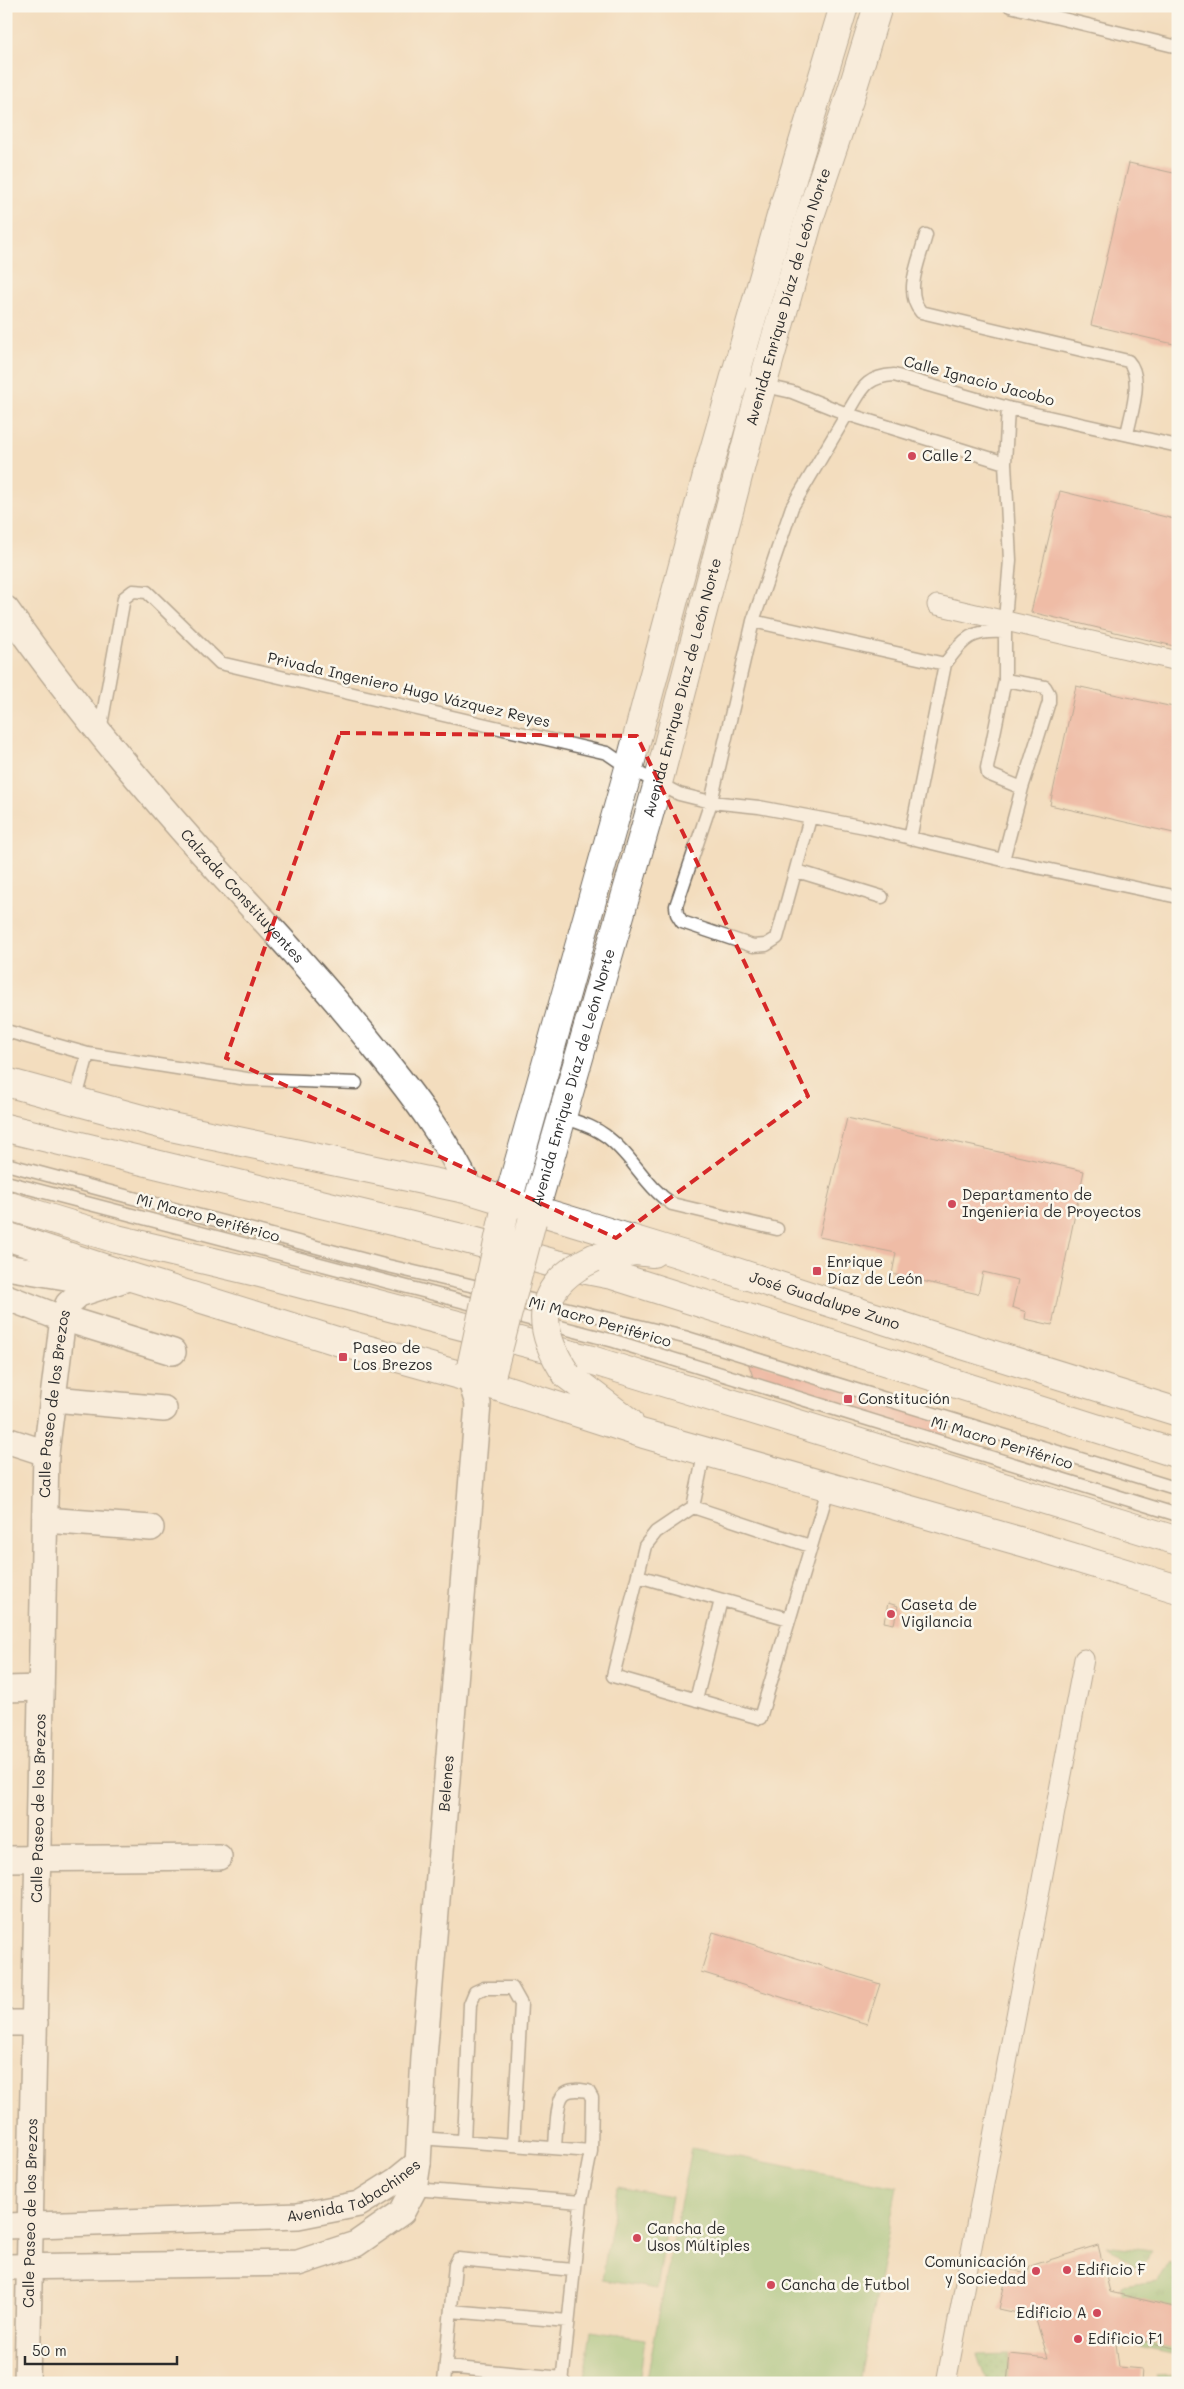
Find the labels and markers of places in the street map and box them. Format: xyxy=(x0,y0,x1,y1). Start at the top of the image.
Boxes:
place label: Calle 2 xyxy=(922,445,972,465)
marker: Calle 2 xyxy=(906,450,918,462)
place label: Departamento de Ingenieria de Proyectos xyxy=(962,1184,1141,1221)
marker: Departamento de Ingenieria de Proyectos xyxy=(946,1198,958,1210)
place label: Enrique Díaz de León xyxy=(827,1251,922,1288)
marker: Enrique Díaz de León xyxy=(811,1265,823,1277)
place label: Paseo de Los Brezos xyxy=(353,1337,433,1374)
marker: Paseo de Los Brezos xyxy=(337,1351,349,1363)
place label: Constitución xyxy=(858,1388,950,1408)
marker: Constitución xyxy=(842,1393,854,1405)
place label: Caseta de Vigilancia xyxy=(901,1594,977,1631)
marker: Caseta de Vigilancia xyxy=(885,1608,897,1620)
place label: Cancha de Usos Múltiples xyxy=(647,2218,750,2255)
marker: Cancha de Usos Múltiples xyxy=(631,2232,643,2244)
place label: Comunicación y Sociedad xyxy=(925,2251,1026,2288)
place label: Edificio F xyxy=(1077,2259,1146,2279)
marker: Edificio F xyxy=(1061,2264,1073,2276)
marker: Comunicación y Sociedad xyxy=(1030,2265,1042,2277)
place label: Cancha de Futbol xyxy=(781,2274,910,2294)
marker: Cancha de Futbol xyxy=(765,2279,777,2291)
place label: Edificio A xyxy=(1016,2302,1087,2322)
marker: Edificio A xyxy=(1091,2307,1103,2319)
place label: Edificio F1 xyxy=(1088,2328,1163,2348)
marker: Edificio F1 xyxy=(1072,2333,1084,2345)

